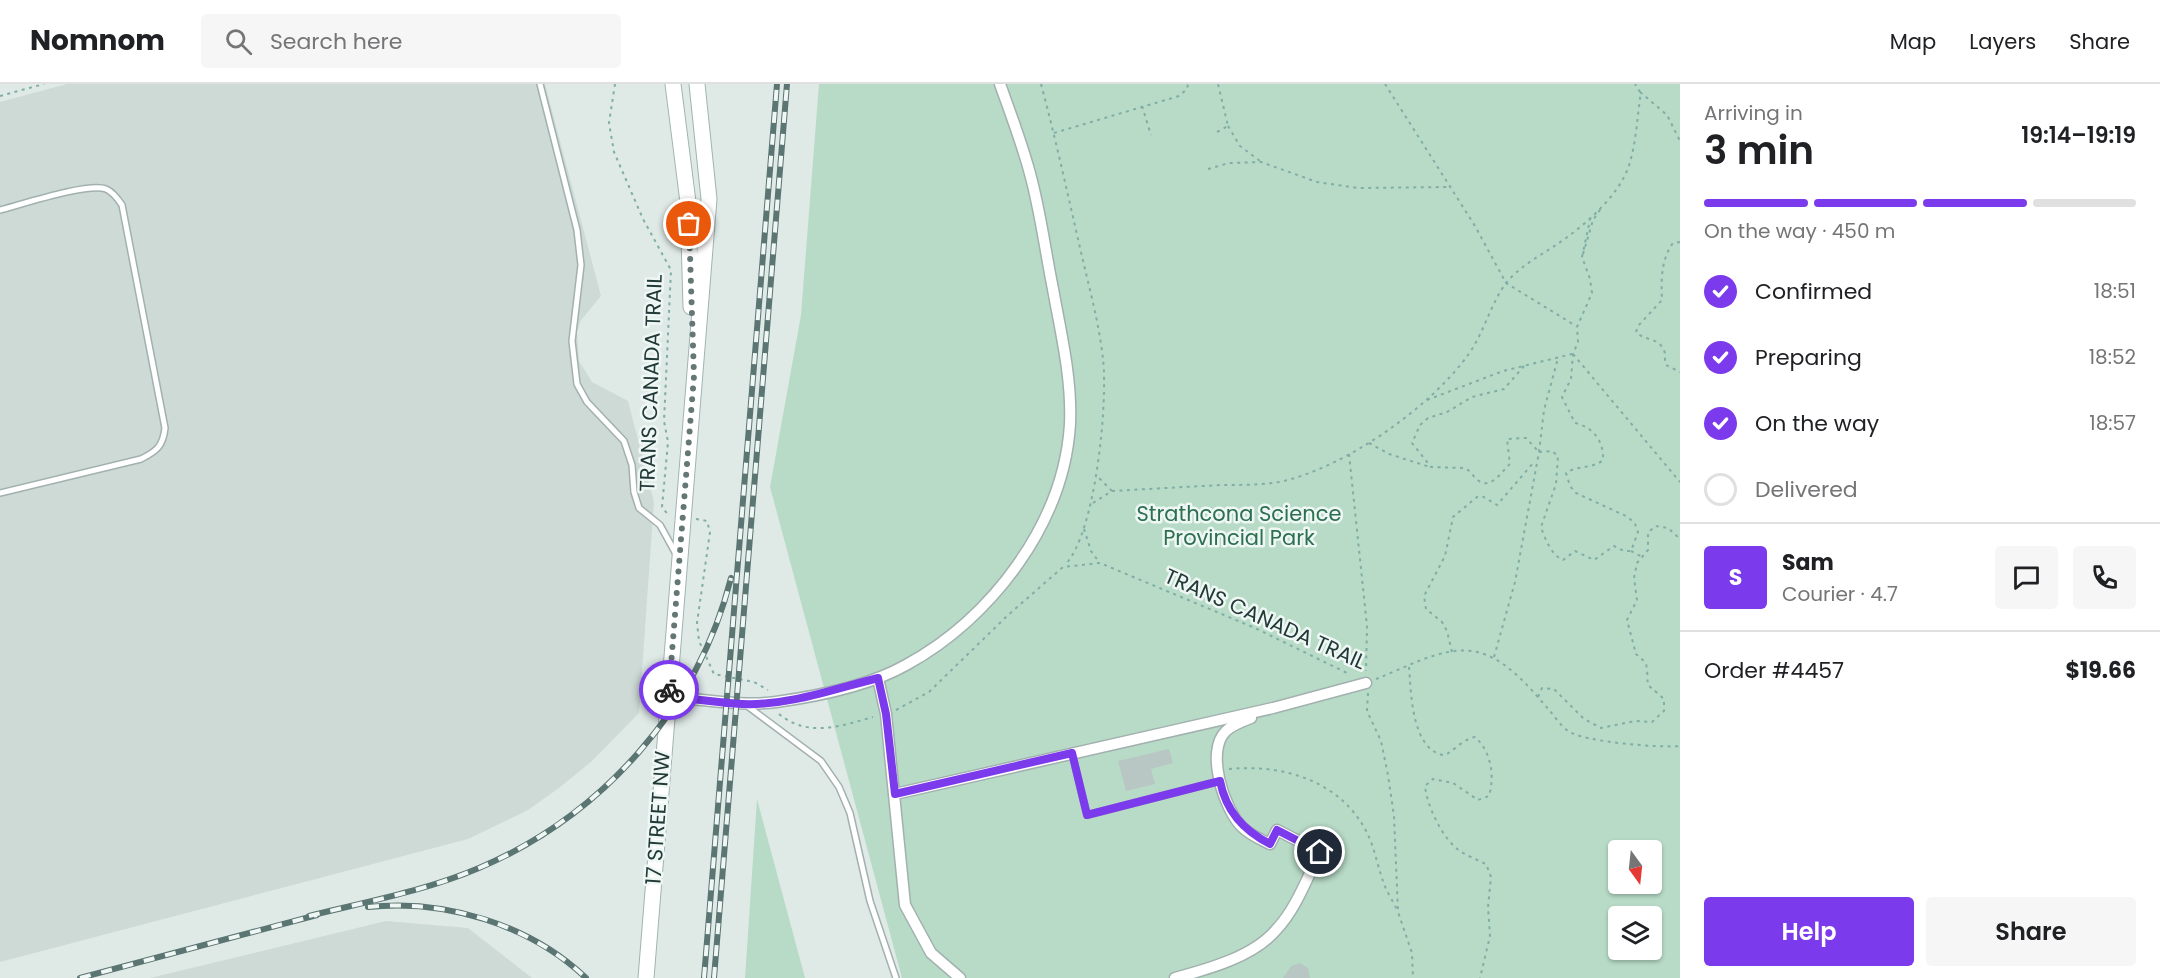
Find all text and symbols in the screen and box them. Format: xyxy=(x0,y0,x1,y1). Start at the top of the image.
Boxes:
search box xyxy=(201,14,621,68)
text: Nomnom xyxy=(30,21,165,60)
icon: search xyxy=(222,25,255,58)
text: Search here xyxy=(270,26,402,57)
text: Map xyxy=(1890,27,1936,56)
text: Layers xyxy=(1969,27,2036,56)
text: Share xyxy=(2069,27,2130,56)
text: Arriving in xyxy=(1704,99,1803,127)
text: 19:14–19:19 xyxy=(2021,120,2136,151)
text: 3 min xyxy=(1704,123,1814,178)
pin xyxy=(663,198,714,249)
icon: bag xyxy=(672,207,705,240)
text: On the way · 450 m xyxy=(1704,217,1895,245)
street label: TRANS CANADA TRAIL xyxy=(632,274,669,492)
icon: check xyxy=(1704,275,1737,308)
text: Confirmed xyxy=(1755,276,1872,307)
text: 18:51 xyxy=(2094,277,2136,305)
icon: check xyxy=(1704,341,1737,374)
text: Preparing xyxy=(1755,342,1862,373)
text: 18:52 xyxy=(2089,343,2136,371)
icon: check xyxy=(1704,407,1737,440)
text: On the way xyxy=(1755,408,1879,439)
text: 18:57 xyxy=(2089,409,2136,437)
text: Delivered xyxy=(1755,474,1858,505)
park label: Strathcona Science Provincial Park xyxy=(1137,499,1341,552)
button: chat xyxy=(1995,546,2058,609)
button: phone xyxy=(2073,546,2136,609)
text: Sam xyxy=(1782,547,1834,578)
street label: TRANS CANADA TRAIL xyxy=(1160,561,1370,676)
text: S xyxy=(1729,562,1742,593)
text: Courier · 4.7 xyxy=(1782,580,1898,608)
text: Order #4457 xyxy=(1704,655,1844,686)
text: $19.66 xyxy=(2065,655,2136,686)
courier xyxy=(639,660,699,720)
icon: bike xyxy=(653,674,686,707)
street label: 17 STREET NW xyxy=(638,750,677,886)
pin xyxy=(1294,826,1345,877)
icon: home xyxy=(1303,835,1336,868)
north arrow xyxy=(1608,840,1662,894)
map controls xyxy=(1608,840,1662,960)
button: Help xyxy=(1704,897,1914,966)
button: Share xyxy=(1926,897,2136,966)
button: layers xyxy=(1608,906,1662,960)

